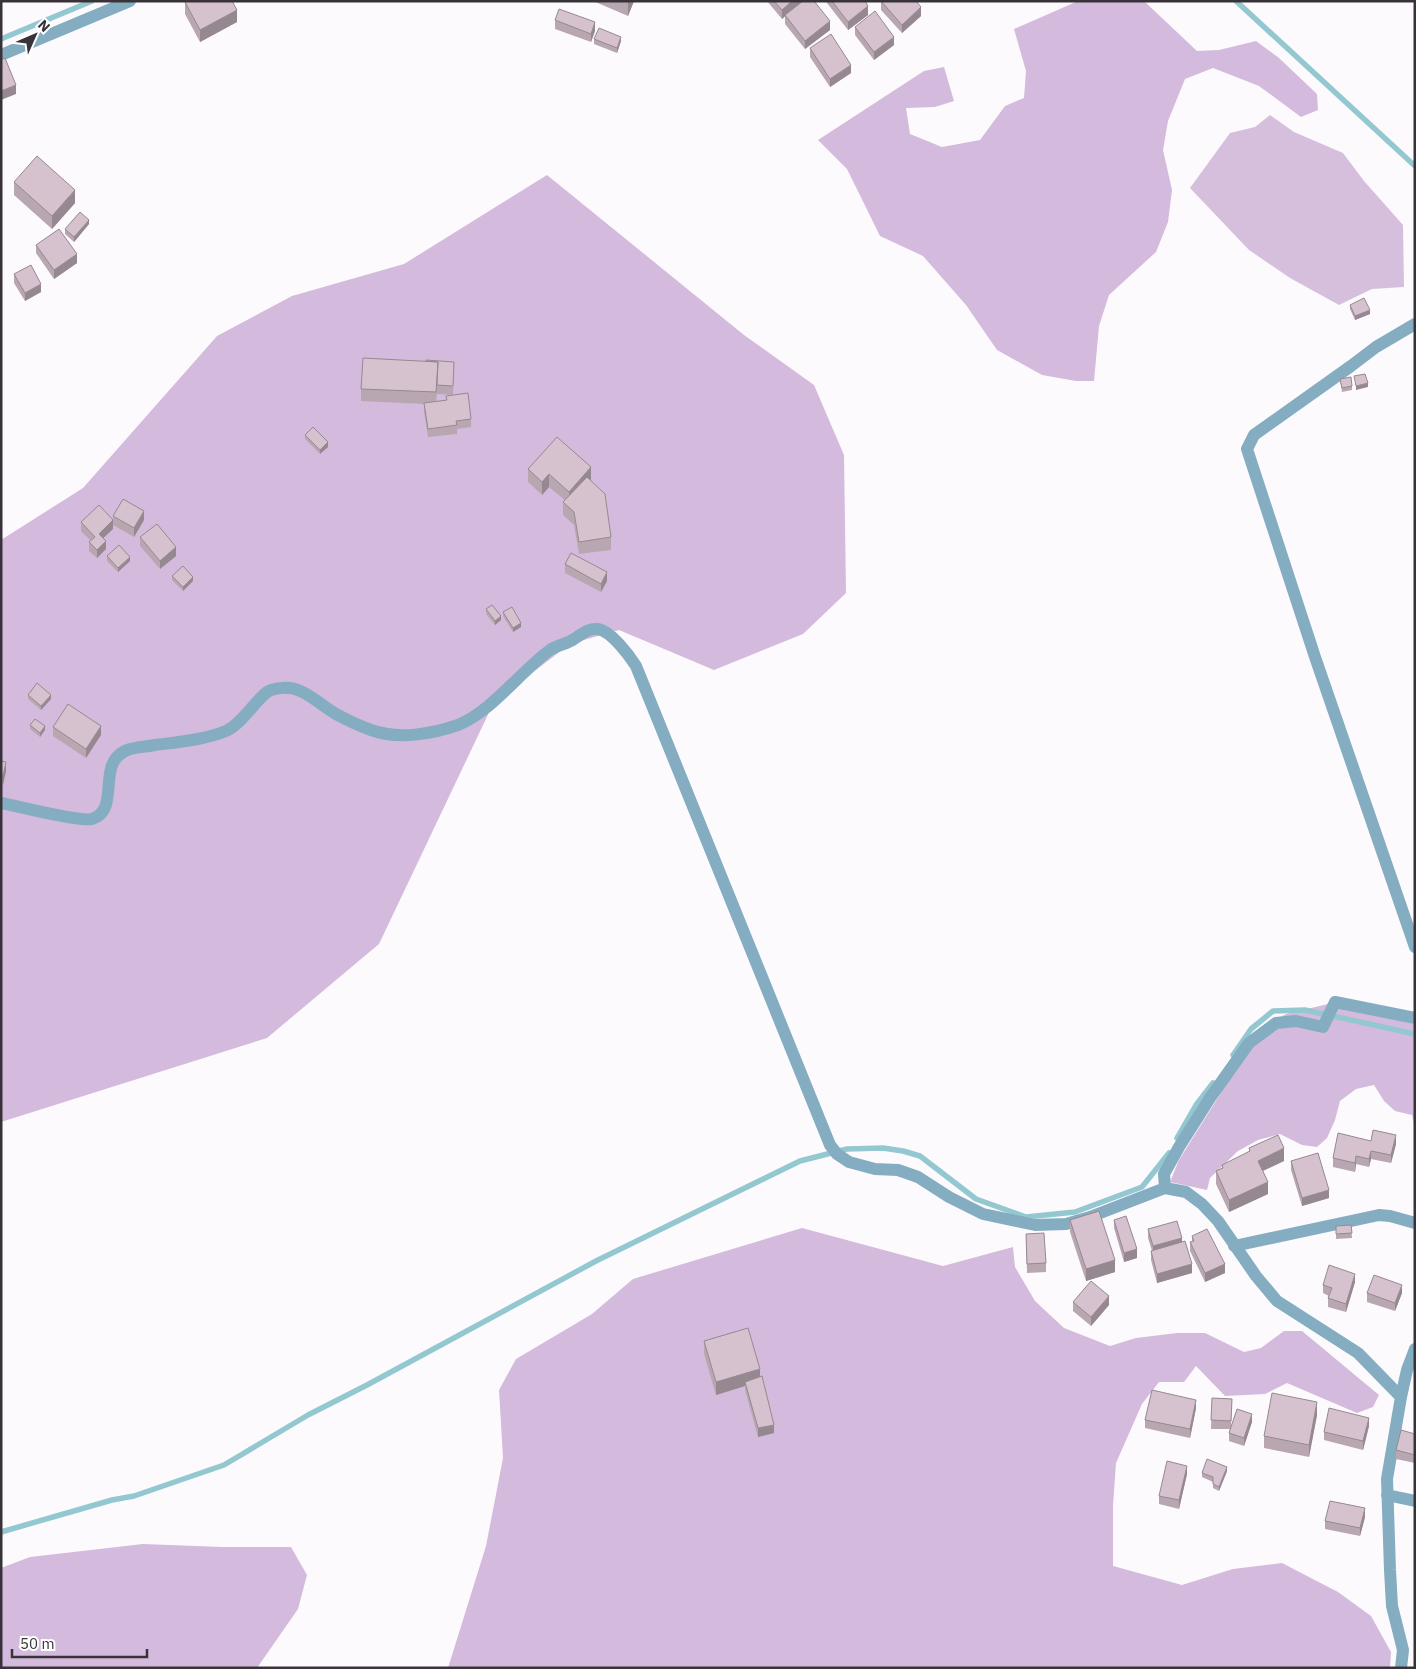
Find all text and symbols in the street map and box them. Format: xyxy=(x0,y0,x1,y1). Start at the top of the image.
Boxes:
north arrow xyxy=(10,10,60,60)
text: N xyxy=(34,16,54,36)
scale bar xyxy=(12,1626,148,1658)
text: 50 m xyxy=(20,1634,55,1653)

